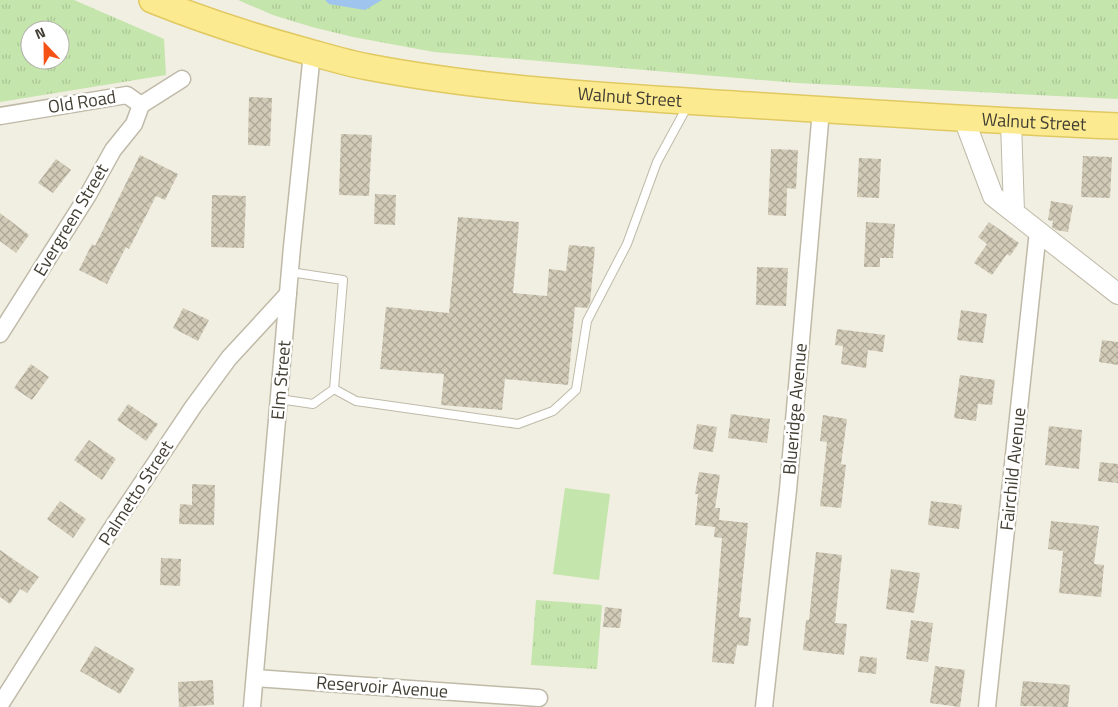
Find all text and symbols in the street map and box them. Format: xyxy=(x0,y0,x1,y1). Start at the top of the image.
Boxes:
north arrow xyxy=(20,20,70,70)
text: N xyxy=(32,21,48,44)
street label: Walnut Street xyxy=(576,80,684,114)
street label: Old Road xyxy=(46,83,118,120)
street label: Walnut Street xyxy=(981,105,1088,138)
street label: Evergreen Street xyxy=(26,158,115,281)
street label: Elm Street xyxy=(264,338,297,421)
street label: Blueridge Avenue xyxy=(775,342,814,476)
street label: Fairchild Avenue xyxy=(993,406,1032,532)
street label: Palmetto Street xyxy=(91,434,180,551)
street label: Reservoir Avenue xyxy=(315,668,449,705)

